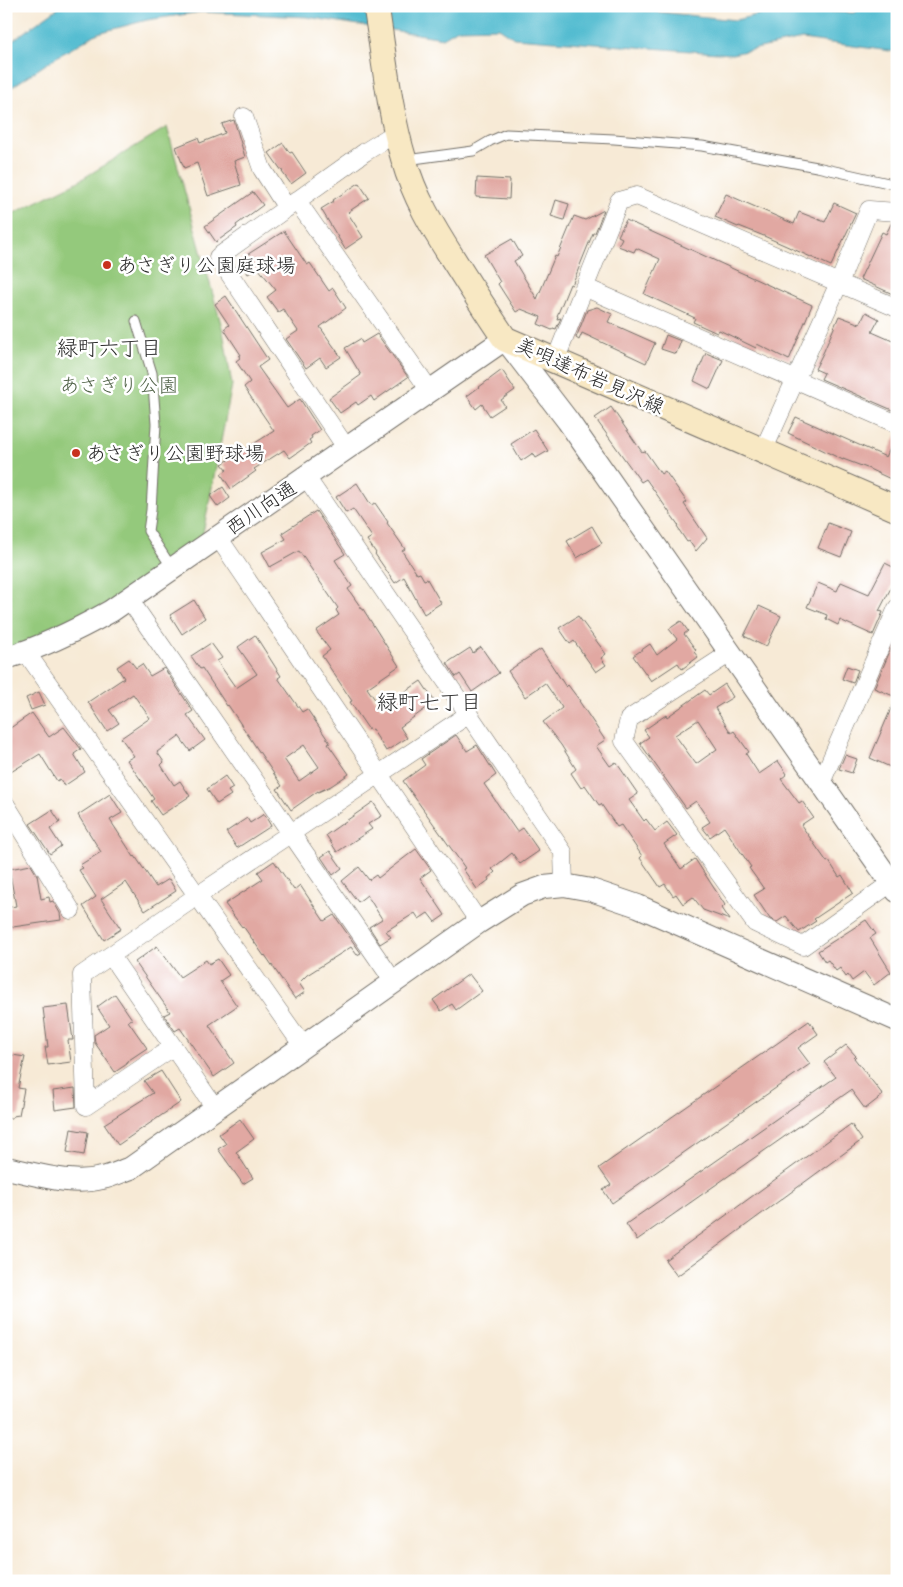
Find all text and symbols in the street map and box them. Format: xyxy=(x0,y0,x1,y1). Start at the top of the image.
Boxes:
place label: あさぎり公園庭球場 xyxy=(117,253,296,278)
marker: あさぎり公園庭球場 xyxy=(101,259,113,271)
street label: 美唄達布岩見沢線 xyxy=(512,332,668,420)
district label: 緑町六丁目 xyxy=(57,335,162,361)
park label: あさぎり公園 xyxy=(60,373,178,398)
place label: あさぎり公園野球場 xyxy=(86,441,265,466)
marker: あさぎり公園野球場 xyxy=(70,447,82,459)
street label: 西川向通 xyxy=(221,475,301,541)
district label: 緑町七丁目 xyxy=(377,689,482,715)

